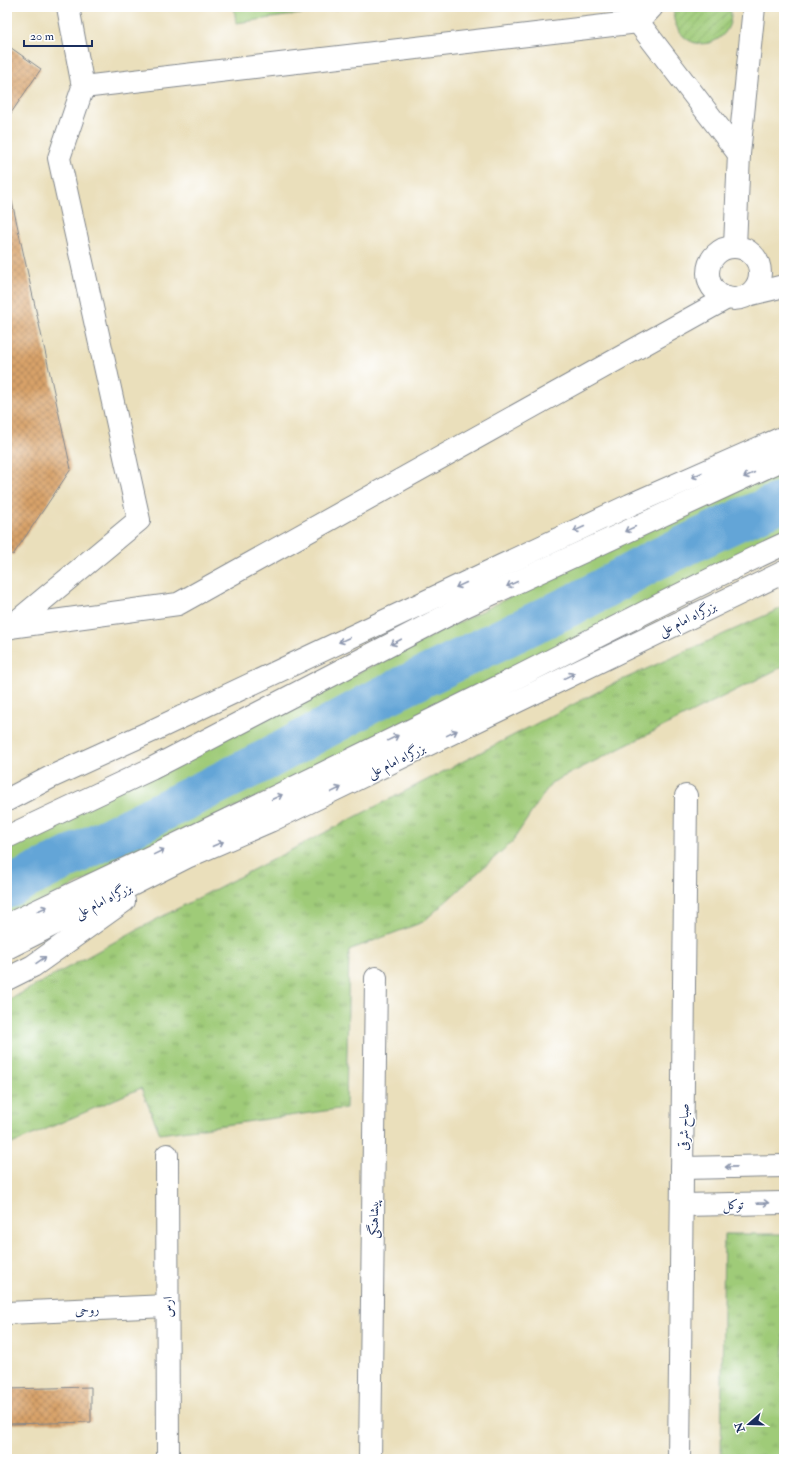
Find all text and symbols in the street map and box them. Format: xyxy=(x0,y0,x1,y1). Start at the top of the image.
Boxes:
scale bar xyxy=(24,22,92,48)
text: 20 m xyxy=(30,29,55,44)
one-way arrow xyxy=(691,472,703,480)
one-way arrow xyxy=(743,472,755,479)
one-way arrow xyxy=(573,526,585,533)
one-way arrow xyxy=(625,526,637,533)
one-way arrow xyxy=(507,581,519,588)
one-way arrow xyxy=(456,582,468,589)
street label: بزرگراه امام علی xyxy=(656,597,721,642)
one-way arrow xyxy=(338,637,350,644)
one-way arrow xyxy=(390,639,402,646)
one-way arrow xyxy=(563,671,575,679)
one-way arrow xyxy=(446,728,458,736)
one-way arrow xyxy=(387,734,399,741)
street label: بزرگراه امام علی xyxy=(365,739,430,784)
one-way arrow xyxy=(329,785,341,793)
one-way arrow xyxy=(270,792,282,800)
one-way arrow xyxy=(211,840,223,847)
one-way arrow xyxy=(153,848,165,856)
street label: بزرگراه امام علی xyxy=(72,878,137,925)
one-way arrow xyxy=(36,905,48,912)
one-way arrow xyxy=(35,956,46,964)
street label: صباح شرقی xyxy=(676,1103,695,1151)
one-way arrow xyxy=(725,1163,738,1171)
street label: توکل xyxy=(723,1197,744,1214)
street label: پیشاهنگی xyxy=(366,1199,383,1239)
one-way arrow xyxy=(756,1199,769,1207)
street label: ارس xyxy=(160,1296,176,1317)
street label: روحی xyxy=(74,1301,100,1319)
north arrow xyxy=(729,1404,769,1444)
text: N xyxy=(732,1419,748,1435)

